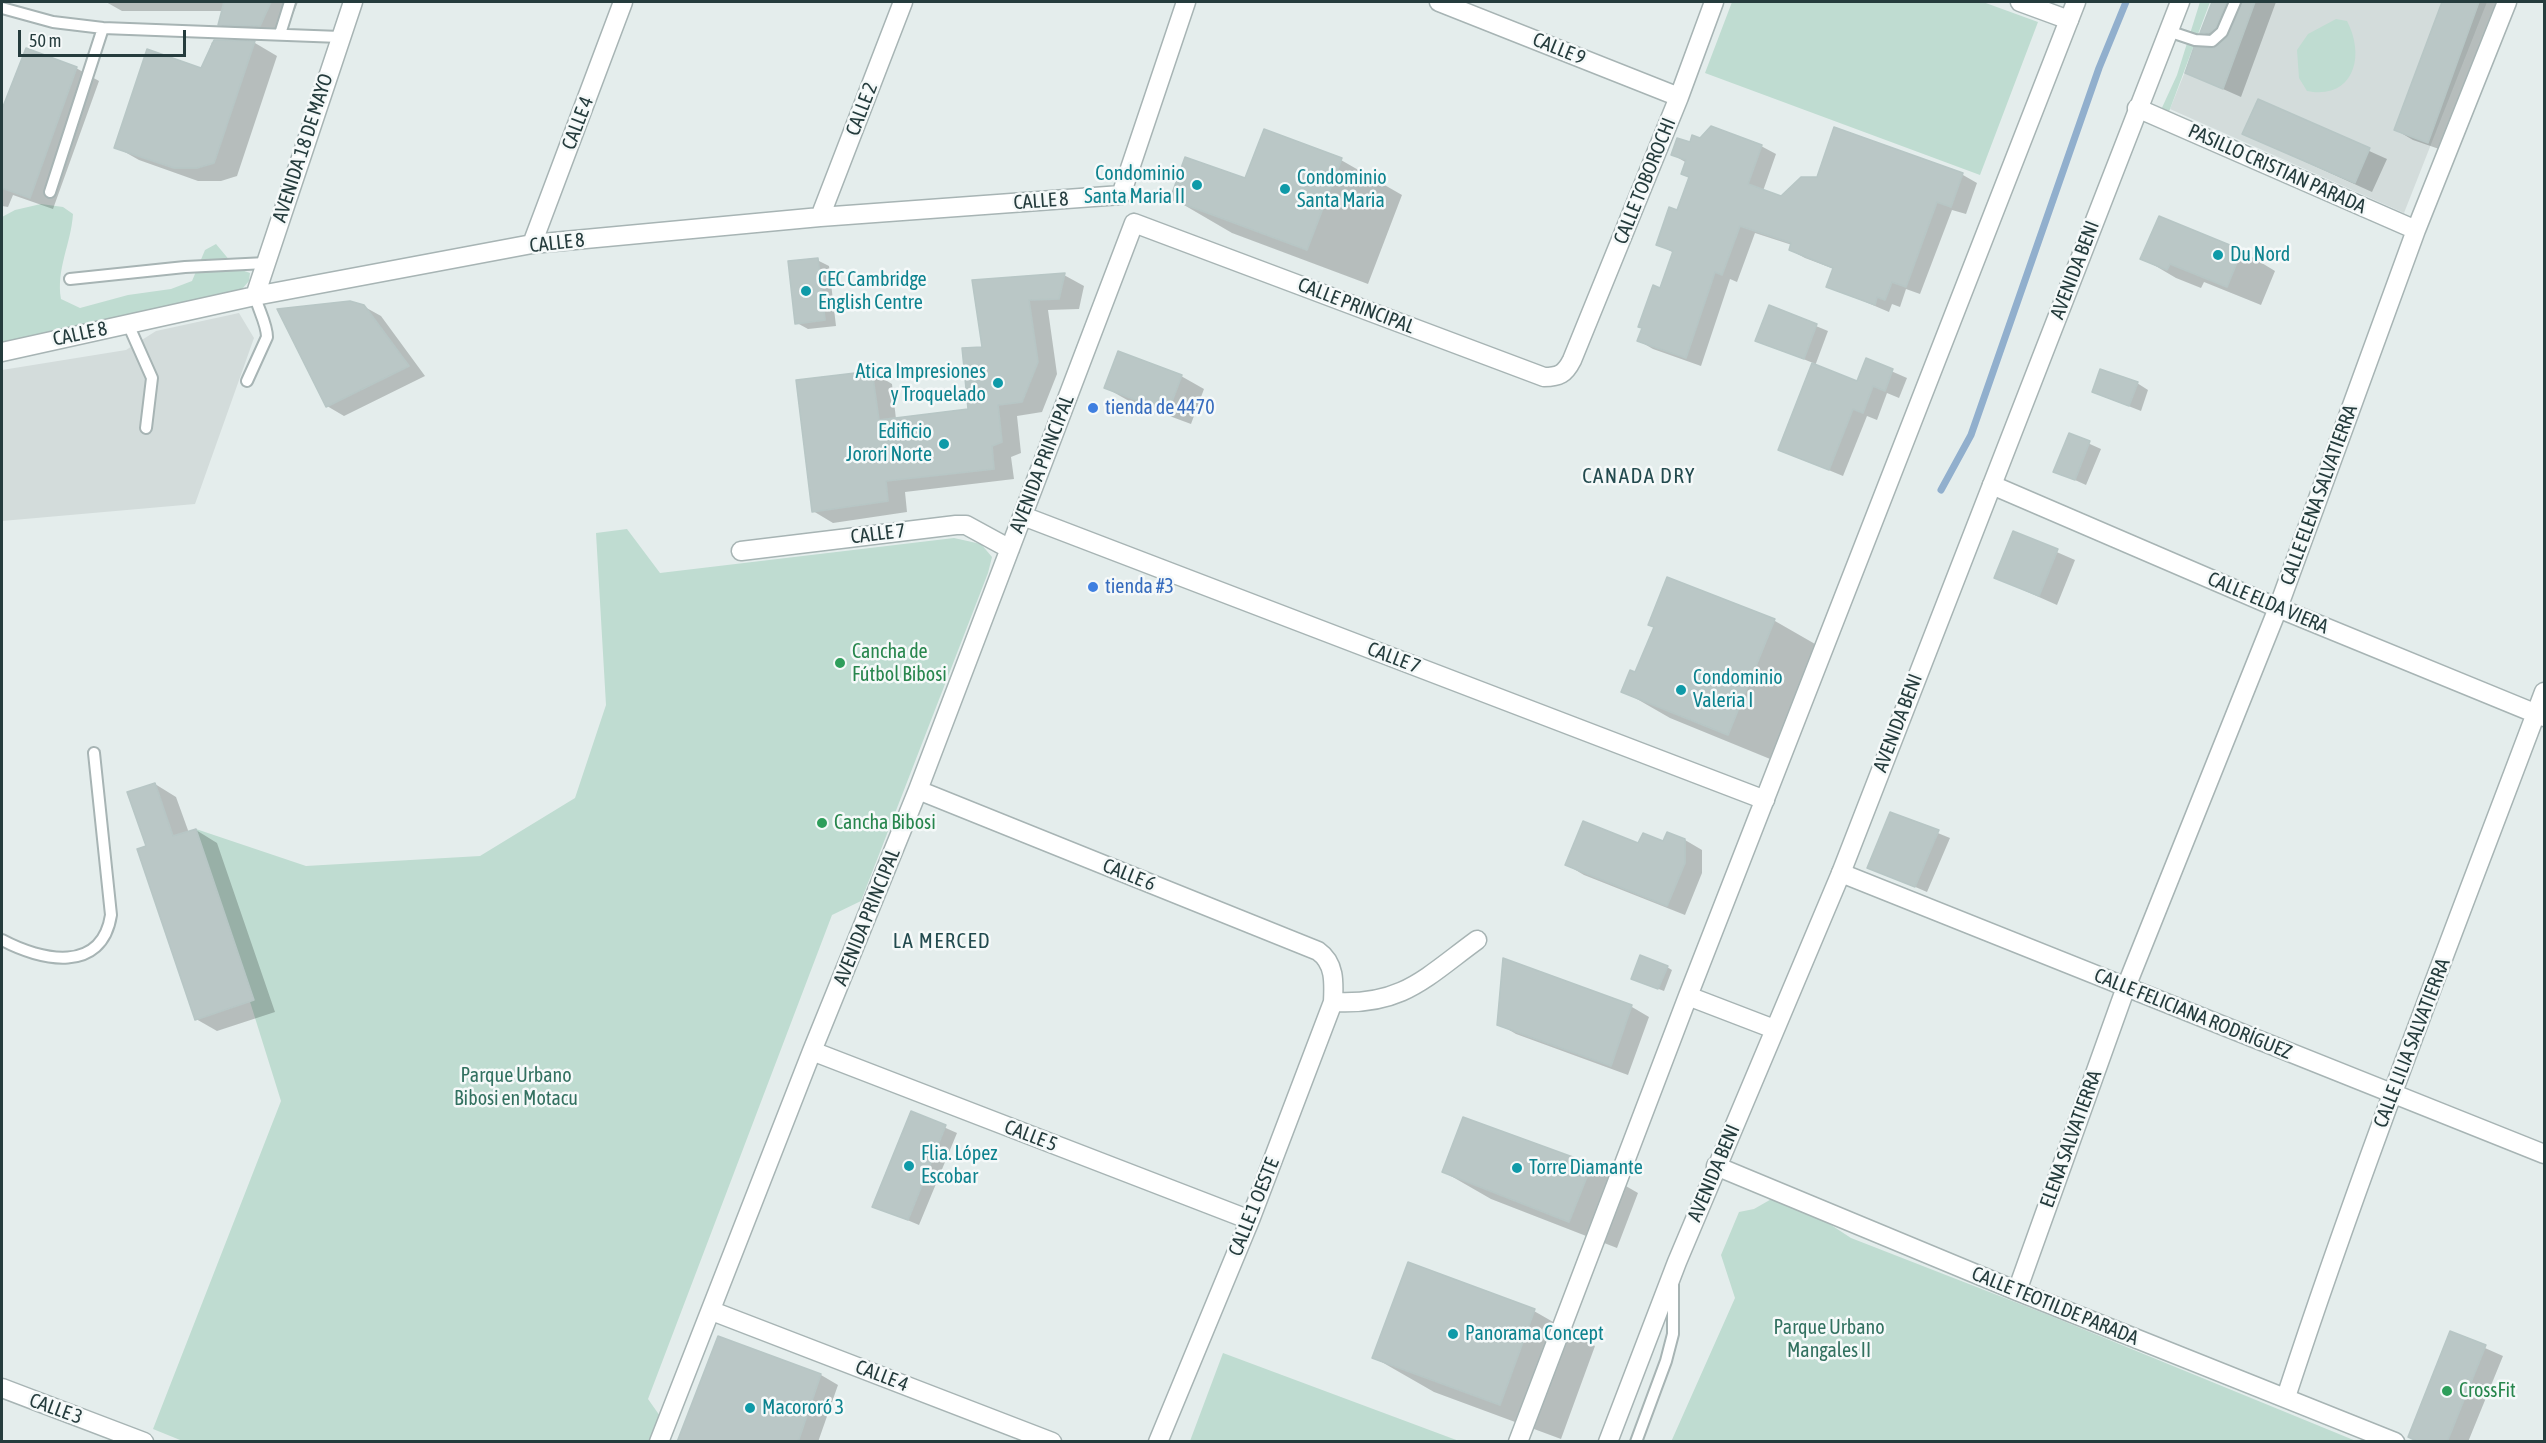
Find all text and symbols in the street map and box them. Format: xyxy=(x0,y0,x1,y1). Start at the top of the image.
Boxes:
scale bar xyxy=(21,18,189,56)
street label: CALLE 9 xyxy=(1529,28,1589,70)
text: 50 m xyxy=(29,30,61,51)
street label: AVENIDA 18 DE MAYO xyxy=(268,71,338,225)
street label: CALLE 2 xyxy=(841,79,883,139)
street label: CALLE 4 xyxy=(557,93,599,153)
street label: CALLE TOBOROCHI xyxy=(1609,114,1681,248)
street label: PASILLO CRISTIAN PARADA xyxy=(2184,119,2370,219)
place label: Condominio Santa Maria II xyxy=(1084,162,1185,209)
place label: Condominio Santa Maria xyxy=(1297,166,1387,213)
marker: Condominio Santa Maria II xyxy=(1190,178,1204,192)
marker: Condominio Santa Maria xyxy=(1278,182,1292,196)
street label: CALLE 8 xyxy=(1013,187,1069,215)
street label: AVENIDA BENI xyxy=(2045,217,2105,323)
street label: CALLE 8 xyxy=(528,228,586,258)
place label: Du Nord xyxy=(2230,243,2290,267)
marker: Du Nord xyxy=(2211,248,2225,262)
place label: CEC Cambridge English Centre xyxy=(818,268,927,315)
street label: CALLE PRINCIPAL xyxy=(1294,273,1418,339)
marker: CEC Cambridge English Centre xyxy=(799,284,813,298)
street label: CALLE 8 xyxy=(51,317,109,351)
place label: Atica Impresiones y Troquelado xyxy=(856,360,986,407)
marker: Atica Impresiones y Troquelado xyxy=(991,376,1005,390)
street label: AVENIDA PRINCIPAL xyxy=(1005,392,1079,536)
place label: tienda de 4470 xyxy=(1105,396,1215,420)
marker: tienda de 4470 xyxy=(1086,401,1100,415)
street label: CALLE ELENA SALVATIERRA xyxy=(2275,402,2363,588)
place label: Edificio Jorori Norte xyxy=(846,420,932,467)
marker: Edificio Jorori Norte xyxy=(937,437,951,451)
district label: CANADA DRY xyxy=(1582,463,1696,489)
street label: CALLE 7 xyxy=(849,519,907,549)
street label: CALLE ELDA VIERA xyxy=(2204,567,2332,639)
place label: tienda #3 xyxy=(1105,575,1174,599)
marker: tienda #3 xyxy=(1086,580,1100,594)
street label: CALLE 7 xyxy=(1364,637,1424,679)
place label: Cancha de Fútbol Bibosi xyxy=(852,640,947,687)
marker: Cancha de Fútbol Bibosi xyxy=(833,656,847,670)
place label: Condominio Valeria I xyxy=(1693,666,1783,713)
street label: AVENIDA BENI xyxy=(1868,670,1928,776)
marker: Condominio Valeria I xyxy=(1674,683,1688,697)
place label: Cancha Bibosi xyxy=(834,811,936,835)
marker: Cancha Bibosi xyxy=(815,816,829,830)
street label: AVENIDA PRINCIPAL xyxy=(829,845,905,989)
street label: CALLE 6 xyxy=(1099,854,1159,896)
district label: LA MERCED xyxy=(893,928,991,954)
street label: CALLE LILIA SALVATIERRA xyxy=(2369,955,2455,1131)
street label: CALLE FELICIANA RODRÍGUEZ xyxy=(2091,963,2295,1065)
park label: Parque Urbano Bibosi en Motacu xyxy=(454,1064,578,1111)
street label: ELENA SALVATIERRA xyxy=(2035,1067,2107,1211)
street label: CALLE 5 xyxy=(1001,1115,1061,1157)
street label: AVENIDA BENI xyxy=(1683,1121,1745,1225)
place label: Flia. López Escobar xyxy=(921,1142,997,1189)
street label: CALLE 1 OESTE xyxy=(1223,1154,1285,1260)
place label: Torre Diamante xyxy=(1529,1156,1643,1180)
marker: Flia. López Escobar xyxy=(902,1159,916,1173)
marker: Torre Diamante xyxy=(1510,1161,1524,1175)
street label: CALLE TEOTILDE PARADA xyxy=(1968,1262,2142,1350)
park label: Parque Urbano Mangales II xyxy=(1773,1316,1885,1363)
place label: Panorama Concept xyxy=(1465,1322,1604,1346)
marker: Panorama Concept xyxy=(1446,1327,1460,1341)
street label: CALLE 4 xyxy=(852,1355,912,1397)
place label: CrossFit xyxy=(2459,1379,2516,1403)
marker: CrossFit xyxy=(2440,1384,2454,1398)
street label: CALLE 3 xyxy=(26,1388,86,1430)
place label: Macororó 3 xyxy=(762,1396,844,1420)
marker: Macororó 3 xyxy=(743,1401,757,1415)

